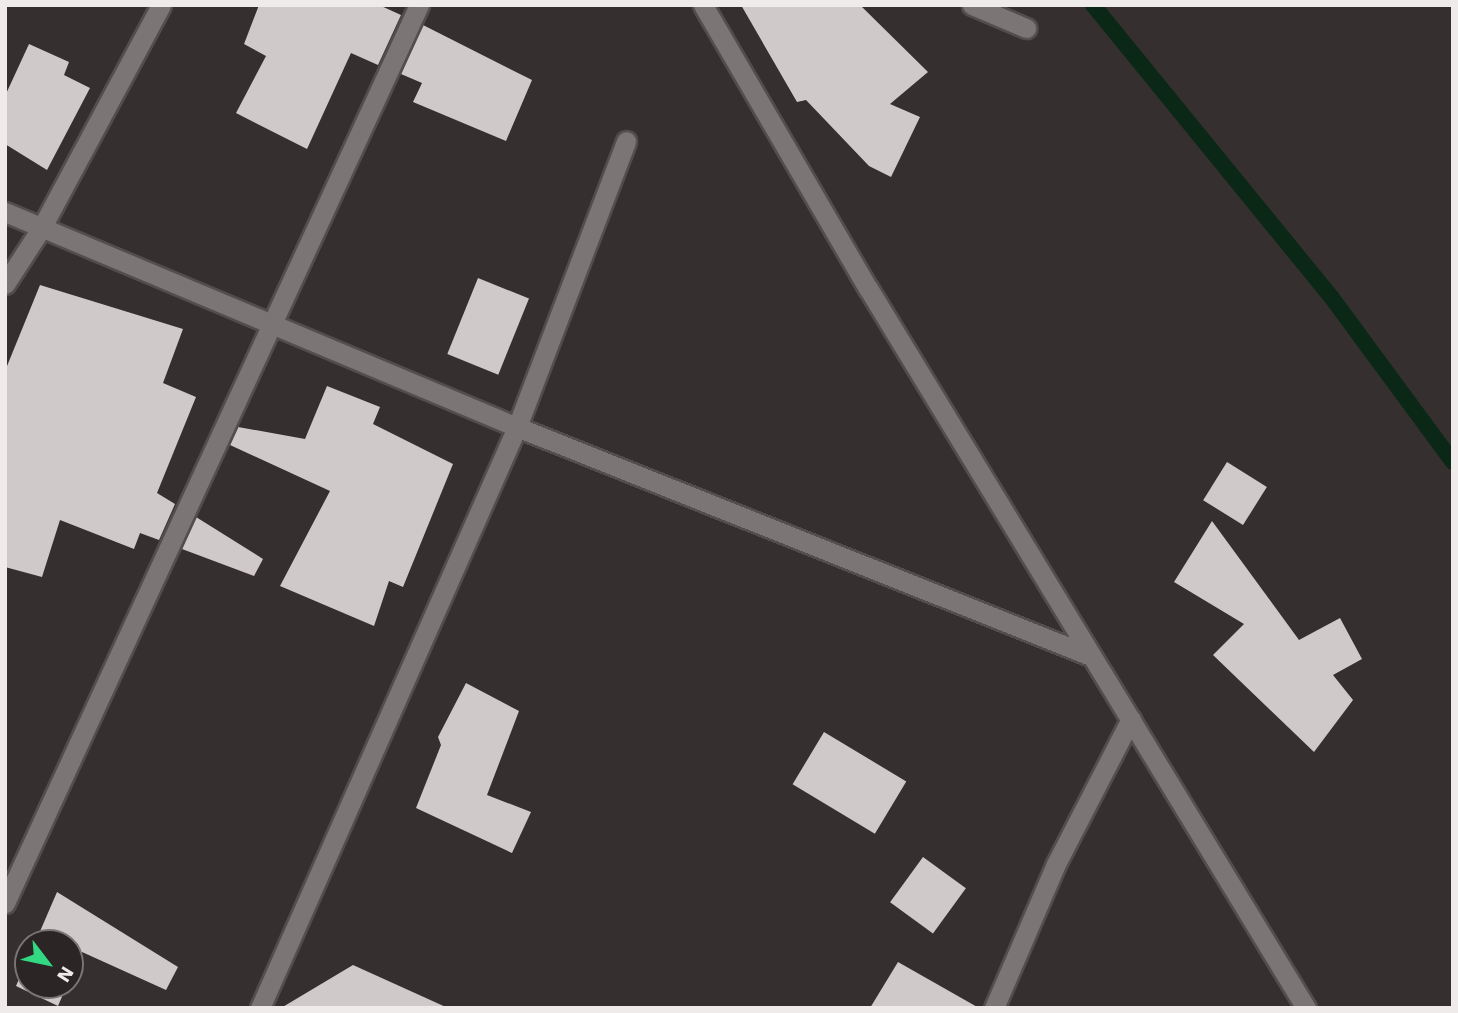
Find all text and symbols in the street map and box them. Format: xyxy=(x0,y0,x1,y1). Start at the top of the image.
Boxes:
north arrow xyxy=(14,929,84,999)
text: N xyxy=(52,962,79,986)

